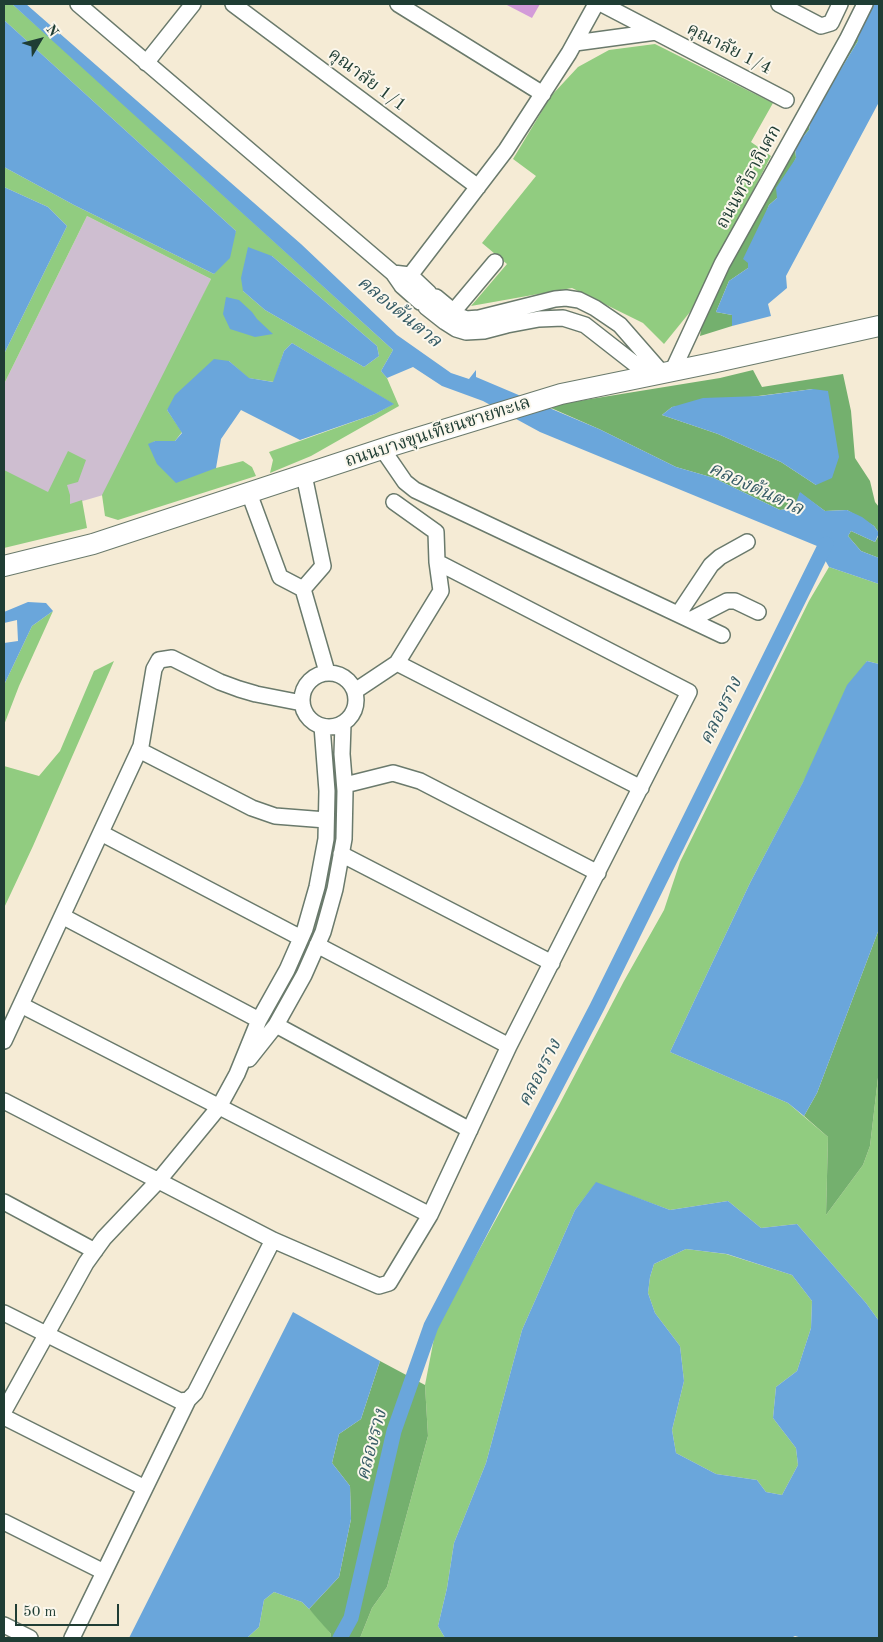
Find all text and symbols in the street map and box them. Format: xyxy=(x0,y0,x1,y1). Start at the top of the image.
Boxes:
north arrow xyxy=(15,15,65,65)
street label: คุณาลัย 1/4 xyxy=(683,18,775,80)
text: N xyxy=(43,22,61,39)
street label: คุณาลัย 1/1 xyxy=(324,44,410,116)
street label: ถนนทวีธาภิเศก xyxy=(712,121,786,233)
water label: คลองต้นตาล xyxy=(352,271,446,353)
street label: ถนนบางขุนเทียนชายทะเล xyxy=(343,392,533,472)
water label: คลองต้นตาล xyxy=(705,457,807,521)
water label: คลองราง xyxy=(695,674,747,748)
water label: คลองราง xyxy=(513,1036,567,1110)
water label: คลองราง xyxy=(352,1407,392,1483)
scale bar xyxy=(18,1594,121,1626)
text: 50 m xyxy=(23,1605,57,1620)

